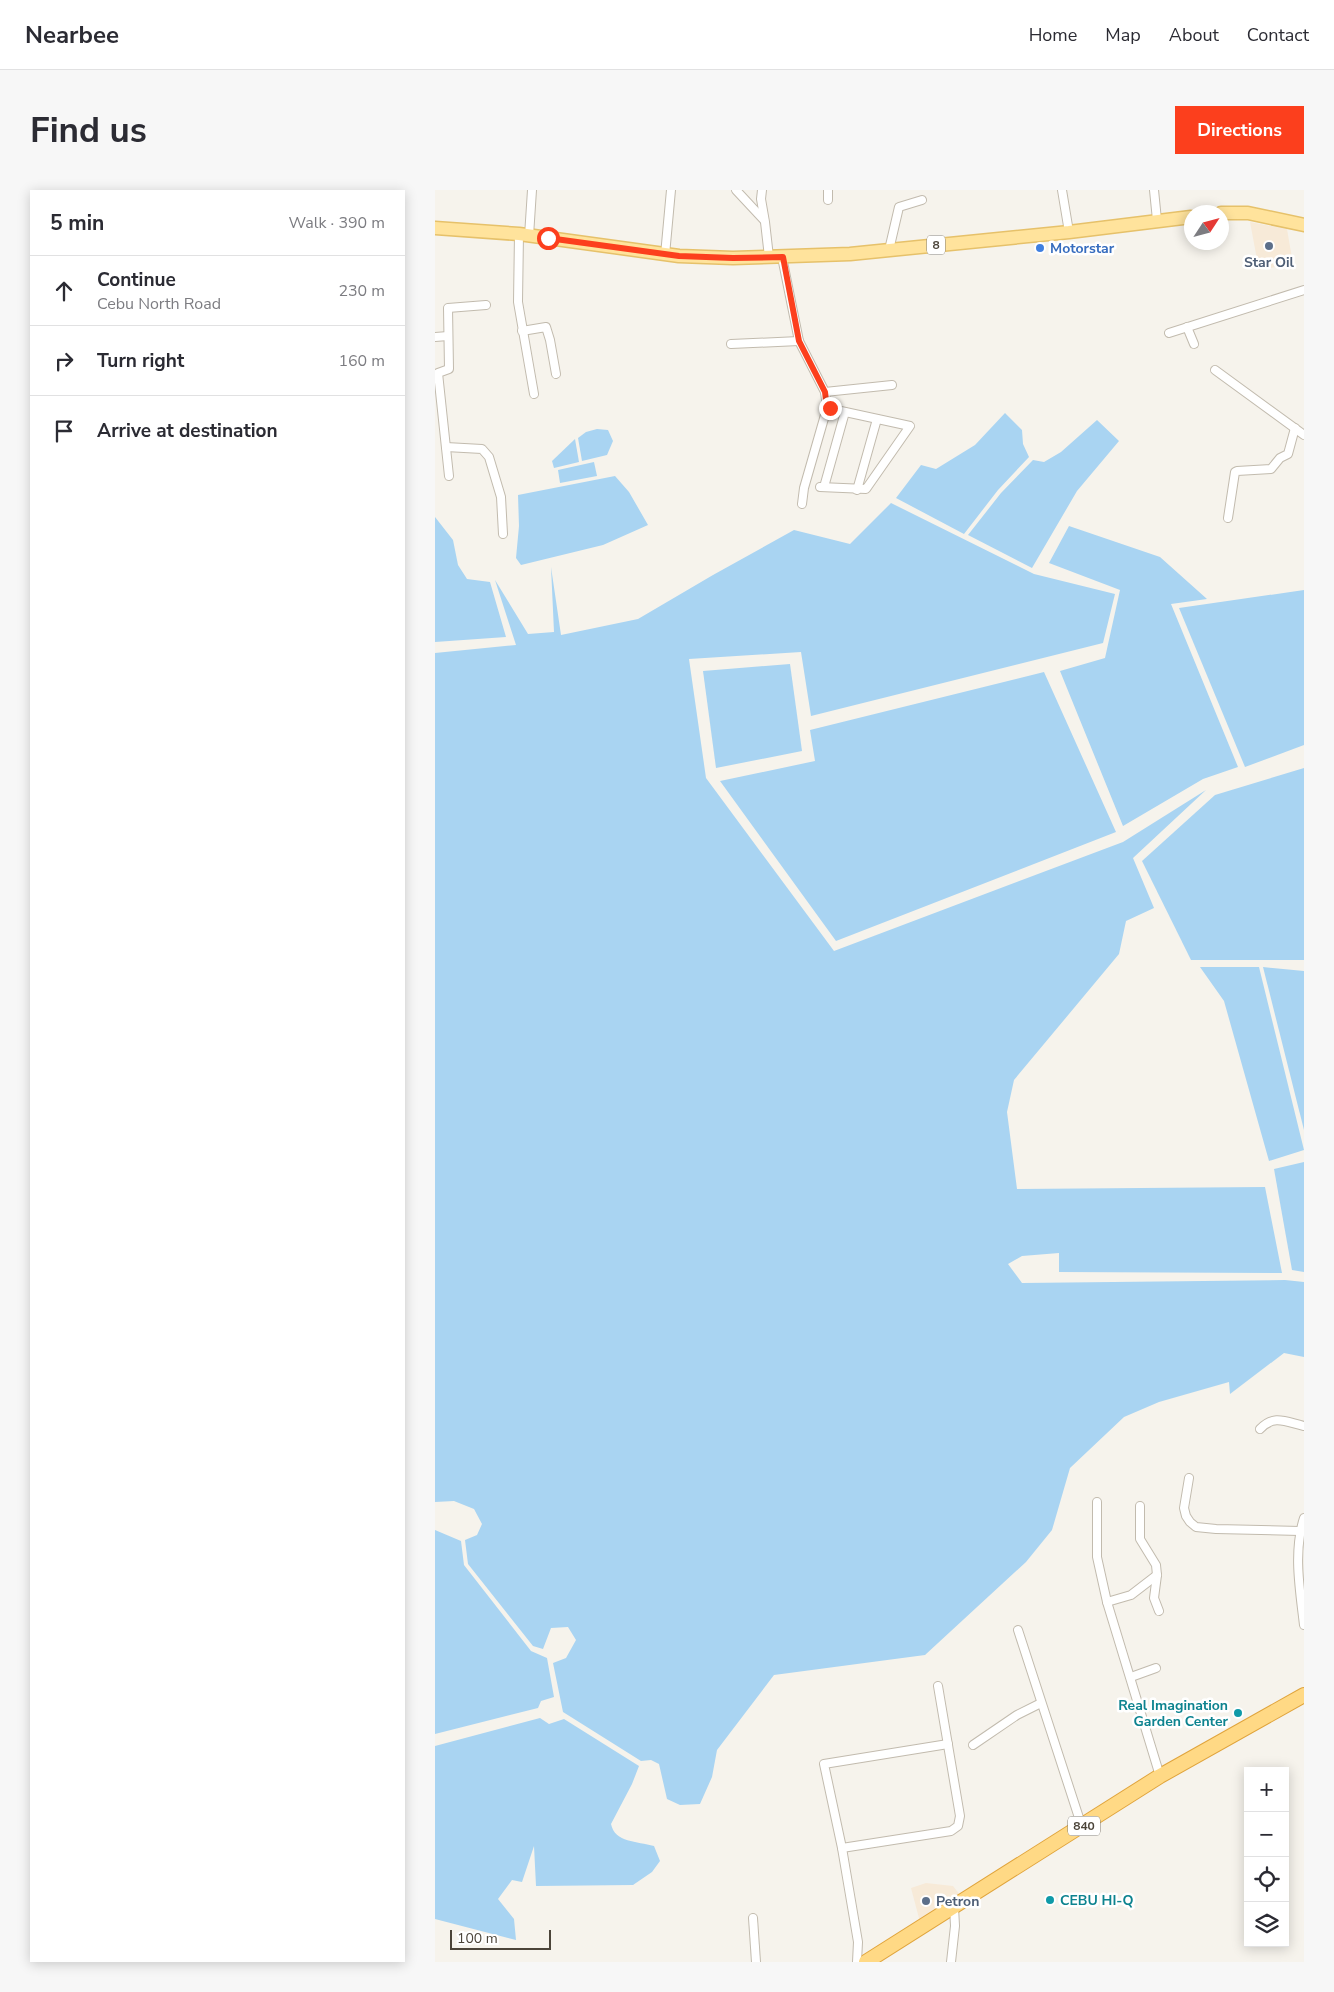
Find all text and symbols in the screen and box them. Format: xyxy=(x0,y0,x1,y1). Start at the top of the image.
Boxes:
text: Nearbee xyxy=(25,19,119,51)
text: Home xyxy=(1029,23,1077,47)
text: Map xyxy=(1105,23,1141,47)
text: About xyxy=(1169,23,1219,47)
text: Contact xyxy=(1247,23,1309,47)
button: Directions xyxy=(1175,106,1304,154)
text: Find us xyxy=(30,107,147,154)
north arrow xyxy=(1184,205,1229,250)
text: 5 min xyxy=(50,209,104,237)
text: Walk · 390 m xyxy=(289,212,385,234)
route start xyxy=(537,227,560,250)
road number: 8 xyxy=(927,236,945,254)
place label: Motorstar xyxy=(1050,239,1115,258)
marker: Star Oil xyxy=(1263,240,1275,252)
marker: Motorstar xyxy=(1034,242,1046,254)
place label: Star Oil xyxy=(1244,253,1295,272)
text: Continue xyxy=(97,267,176,293)
icon: ahead xyxy=(50,277,78,305)
text: 230 m xyxy=(338,280,385,302)
text: Cebu North Road xyxy=(97,293,221,315)
icon: right xyxy=(50,347,78,375)
text: Turn right xyxy=(97,348,184,374)
text: 160 m xyxy=(338,350,385,372)
route end xyxy=(819,397,842,420)
icon: arrive xyxy=(50,417,78,445)
text: Arrive at destination xyxy=(97,418,278,444)
place label: Real Imagination Garden Center xyxy=(1118,1696,1228,1731)
marker: Real Imagination Garden Center xyxy=(1232,1707,1244,1719)
map controls xyxy=(1244,1767,1289,1947)
button: + xyxy=(1244,1767,1289,1812)
button: − xyxy=(1244,1812,1289,1857)
road number: 840 xyxy=(1068,1816,1100,1835)
button: locate xyxy=(1244,1857,1289,1902)
place label: CEBU HI-Q xyxy=(1060,1891,1133,1910)
place label: Petron xyxy=(936,1892,979,1911)
marker: CEBU HI-Q xyxy=(1044,1894,1056,1906)
marker: Petron xyxy=(920,1895,932,1907)
button: layers xyxy=(1244,1902,1289,1947)
scale bar xyxy=(450,1927,551,1950)
text: 100 m xyxy=(457,1929,498,1948)

